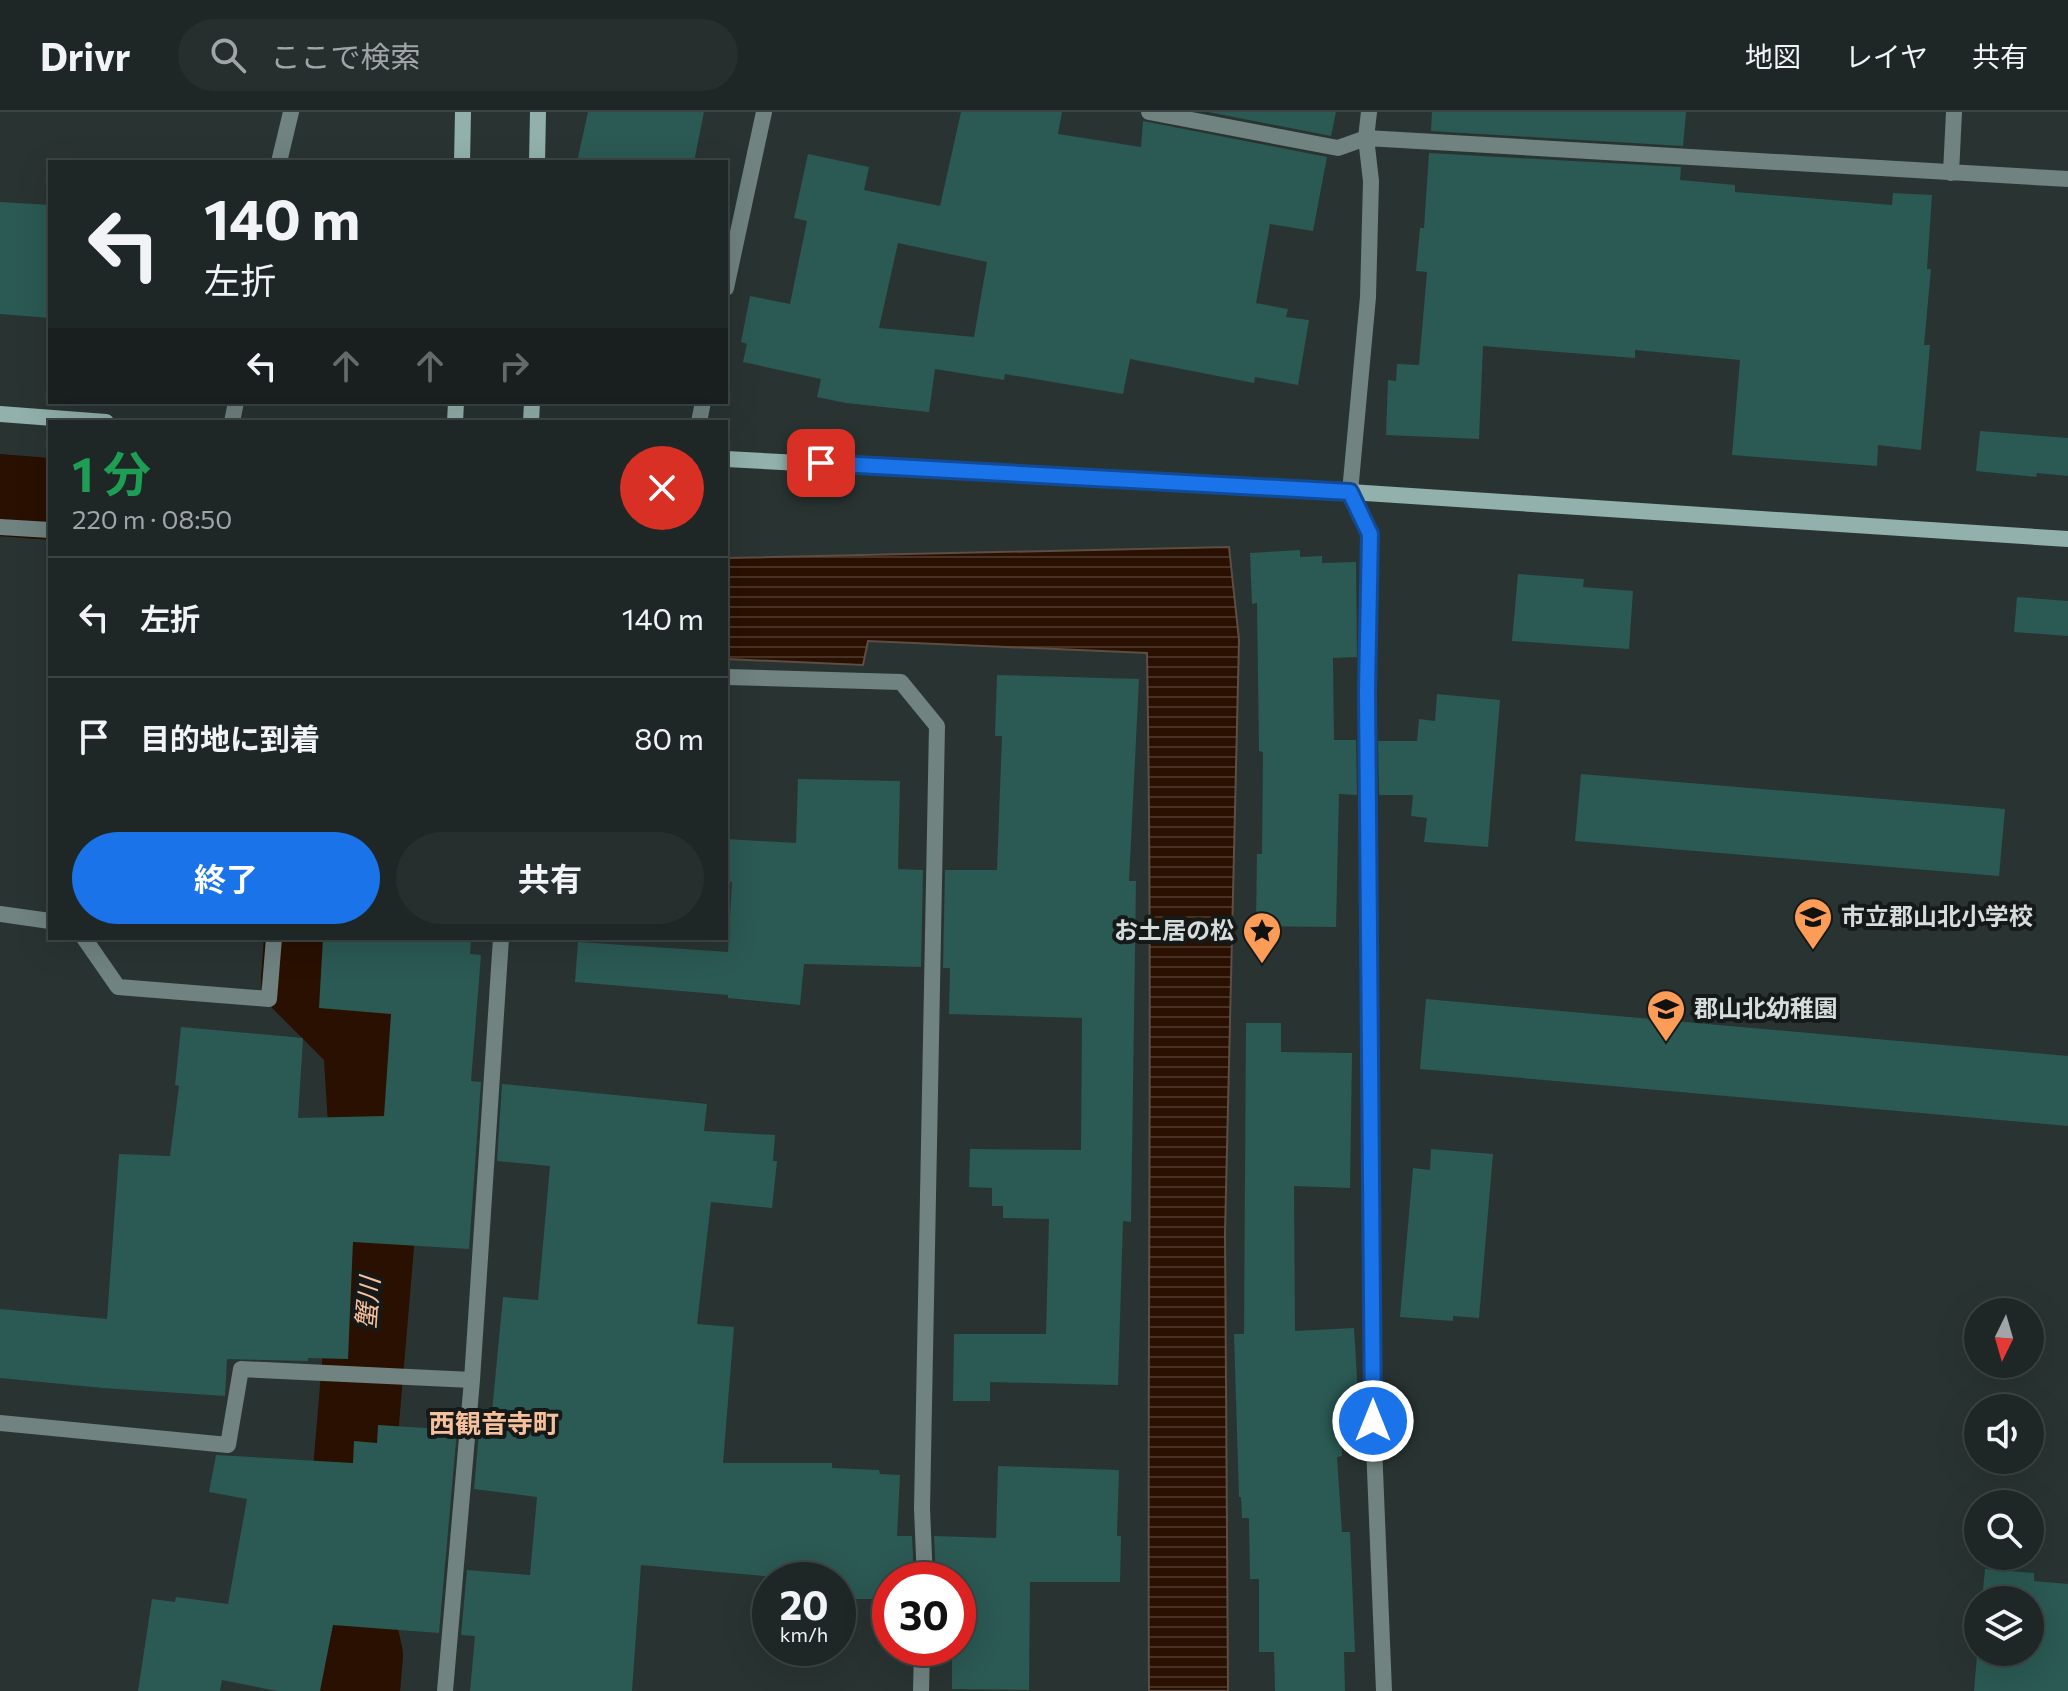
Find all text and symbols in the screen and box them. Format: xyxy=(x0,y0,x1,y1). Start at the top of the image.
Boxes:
search box xyxy=(178,19,738,91)
text: Drivr xyxy=(40,32,130,79)
icon: search xyxy=(206,33,250,77)
text: ここで検索 xyxy=(270,37,420,74)
text: 地図 xyxy=(1745,39,1801,73)
text: レイヤ xyxy=(1845,39,1928,73)
text: 共有 xyxy=(1972,39,2028,73)
text: 140 m xyxy=(204,183,360,252)
icon: left xyxy=(72,192,176,296)
text: 左折 xyxy=(204,257,276,301)
icon: left xyxy=(240,344,284,388)
icon: ahead xyxy=(324,344,368,388)
icon: ahead xyxy=(408,344,452,388)
icon: right xyxy=(492,344,536,388)
pin xyxy=(787,429,855,497)
icon: arrive xyxy=(799,441,843,485)
text: 1 分 xyxy=(72,443,151,502)
button: close xyxy=(620,446,704,530)
text: 220 m · 08:50 xyxy=(72,503,232,534)
icon: left xyxy=(72,595,116,639)
text: 左折 xyxy=(140,599,200,636)
text: 140 m xyxy=(622,599,704,636)
icon: arrive xyxy=(72,715,116,759)
text: 目的地に到着 xyxy=(140,719,320,756)
text: 80 m xyxy=(634,719,704,756)
button: 終了 xyxy=(72,832,380,924)
button: 共有 xyxy=(396,832,704,924)
school or university icon: 市立郡山北小学校 xyxy=(1792,896,1834,951)
place label: 市立郡山北小学校 xyxy=(1841,901,2033,930)
place icon: お土居の松 xyxy=(1241,910,1283,965)
place label: お土居の松 xyxy=(1114,915,1234,944)
school or university icon: 郡山北幼稚園 xyxy=(1645,988,1687,1043)
place label: 郡山北幼稚園 xyxy=(1694,993,1838,1022)
water label: 蟹川 xyxy=(349,1273,384,1330)
north arrow xyxy=(1964,1298,2044,1378)
map controls xyxy=(1964,1298,2044,1666)
position arrow xyxy=(1331,1379,1415,1463)
button: sound xyxy=(1964,1394,2044,1474)
district label: 西観音寺町 xyxy=(429,1407,559,1438)
button: search xyxy=(1964,1490,2044,1570)
speed limit sign: 30 xyxy=(872,1562,976,1666)
text: 20 xyxy=(779,1579,829,1628)
button: layers xyxy=(1964,1586,2044,1666)
text: km/h xyxy=(780,1622,828,1646)

